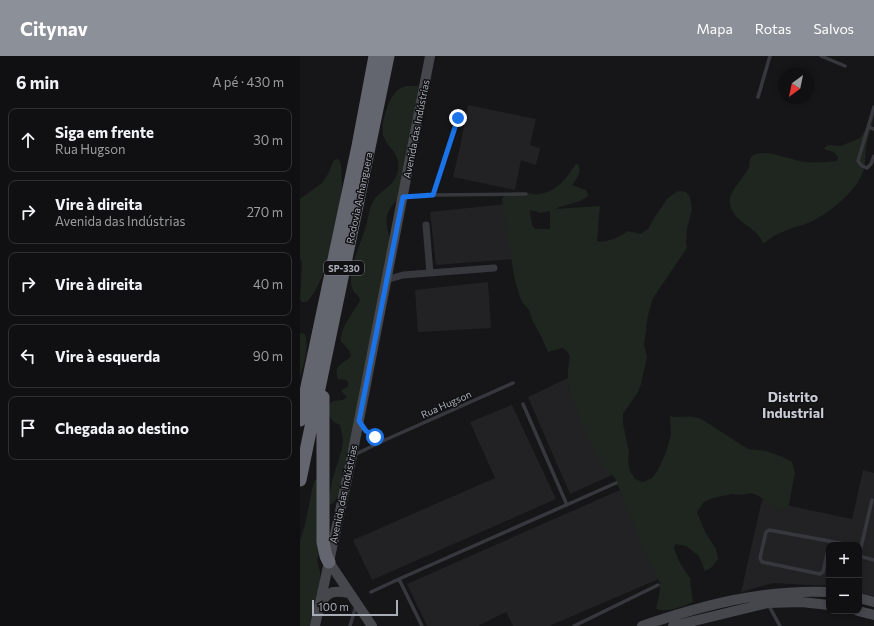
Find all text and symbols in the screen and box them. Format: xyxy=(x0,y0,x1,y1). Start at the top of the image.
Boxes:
text: Citynav xyxy=(20,17,88,40)
text: Mapa xyxy=(697,20,733,37)
text: Rotas xyxy=(755,20,791,37)
text: Salvos xyxy=(813,20,854,37)
north arrow xyxy=(778,68,814,104)
text: 6 min xyxy=(16,72,59,93)
text: A pé · 430 m xyxy=(212,74,284,90)
street label: Avenida das Indústrias xyxy=(401,78,432,179)
route end xyxy=(449,109,467,127)
text: Siga em frente xyxy=(55,123,154,141)
icon: ahead xyxy=(17,129,39,151)
text: 30 m xyxy=(253,132,283,148)
text: Rua Hugson xyxy=(55,141,125,157)
street label: Rodovia Anhanguera xyxy=(343,151,375,245)
text: Vire à direita xyxy=(55,195,143,213)
icon: right xyxy=(17,201,39,223)
text: 270 m xyxy=(247,204,283,220)
text: Avenida das Indústrias xyxy=(55,213,185,229)
road number: SP-330 xyxy=(324,261,364,275)
icon: right xyxy=(17,273,39,295)
text: Vire à direita xyxy=(55,275,143,293)
text: 40 m xyxy=(253,276,283,292)
icon: left xyxy=(17,345,39,367)
text: Vire à esquerda xyxy=(55,347,160,365)
text: 90 m xyxy=(253,348,283,364)
street label: Rua Hugson xyxy=(419,388,473,420)
district label: Distrito Industrial xyxy=(762,388,824,421)
icon: arrive xyxy=(17,417,39,439)
text: Chegada ao destino xyxy=(55,419,189,437)
route start xyxy=(366,428,384,446)
street label: Avenida das Indústrias xyxy=(327,443,359,544)
map controls xyxy=(826,542,862,614)
button: + xyxy=(826,542,862,578)
button: − xyxy=(826,578,862,614)
scale bar xyxy=(312,598,398,617)
text: 100 m xyxy=(318,600,349,613)

